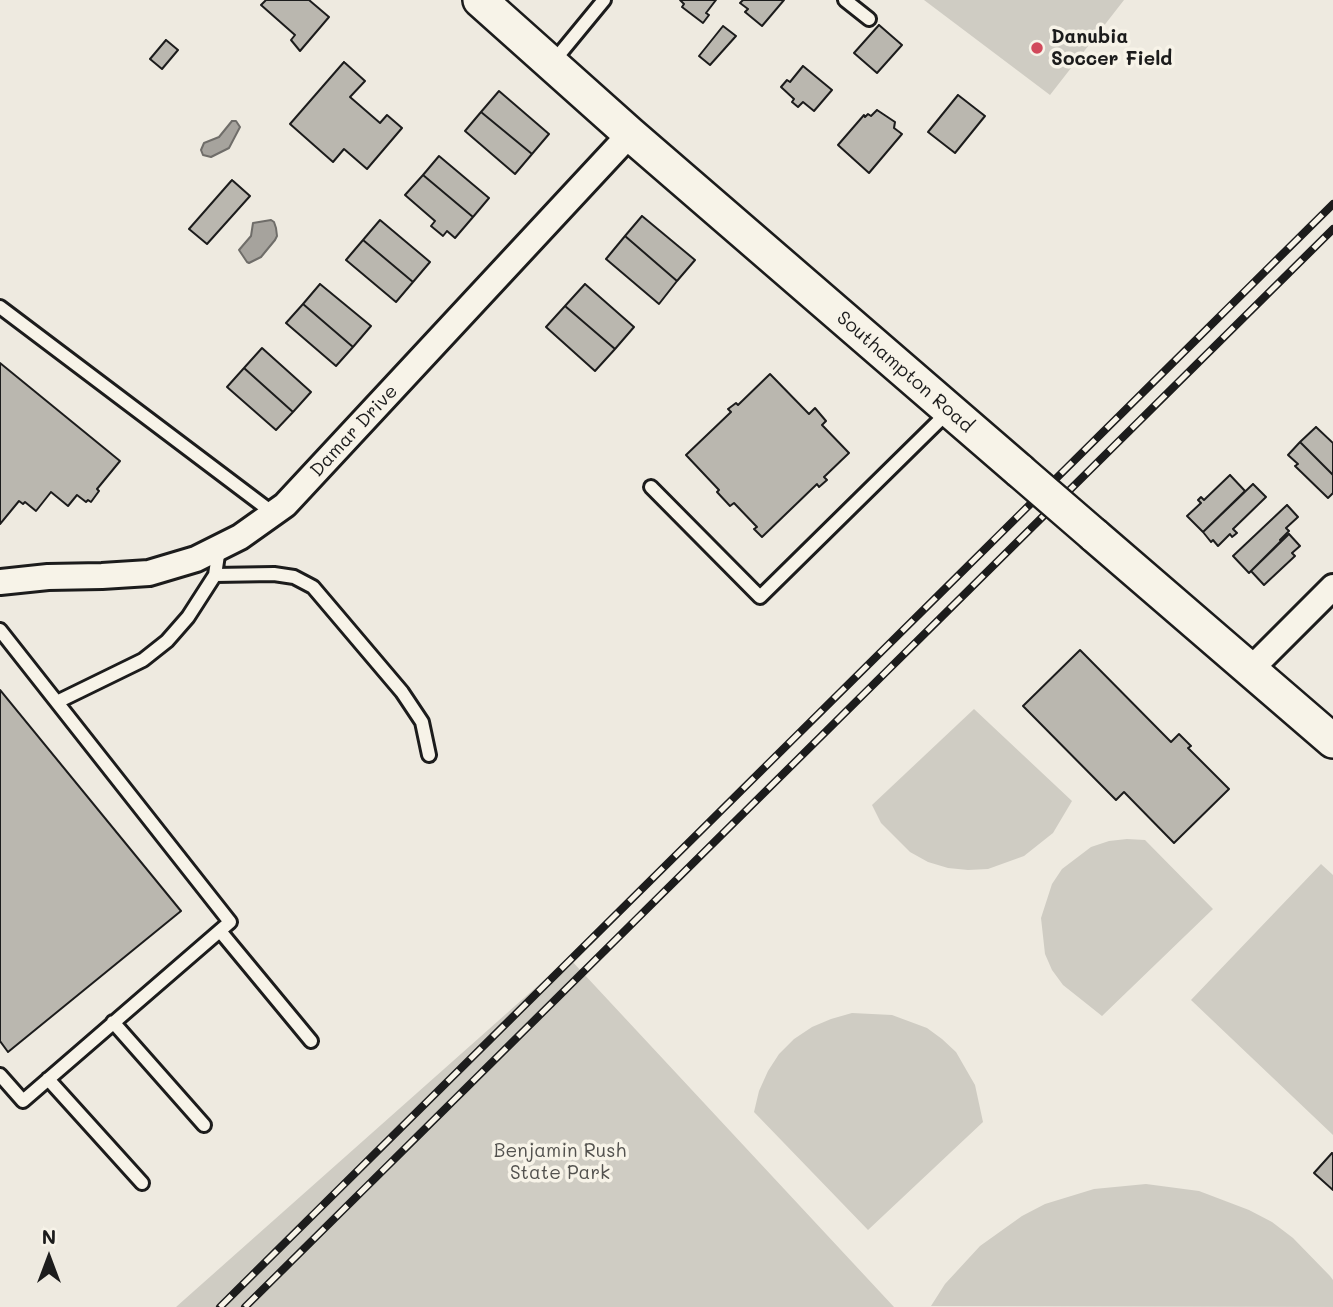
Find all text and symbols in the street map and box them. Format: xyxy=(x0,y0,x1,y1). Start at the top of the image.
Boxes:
place label: Danubia Soccer Field xyxy=(1051,26,1172,70)
marker: Danubia Soccer Field xyxy=(1029,40,1045,56)
street label: Southampton Road xyxy=(832,306,978,438)
street label: Damar Drive xyxy=(306,380,402,482)
park label: Benjamin Rush State Park xyxy=(494,1140,626,1184)
north arrow xyxy=(14,1223,84,1293)
text: N xyxy=(42,1224,56,1249)

